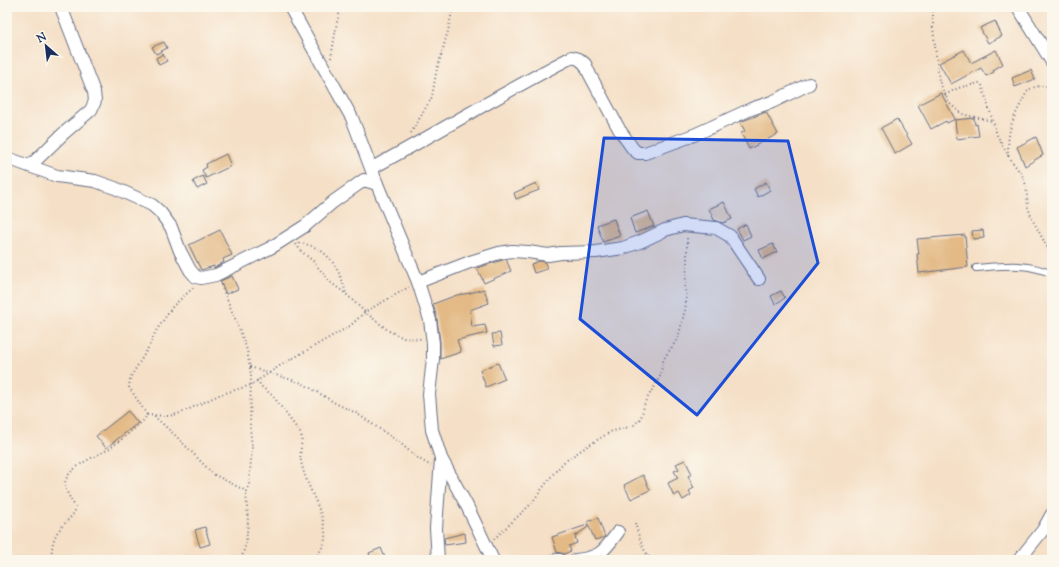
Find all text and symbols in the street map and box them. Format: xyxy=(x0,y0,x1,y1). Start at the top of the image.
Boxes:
north arrow xyxy=(26,26,66,66)
text: N xyxy=(33,29,50,48)

